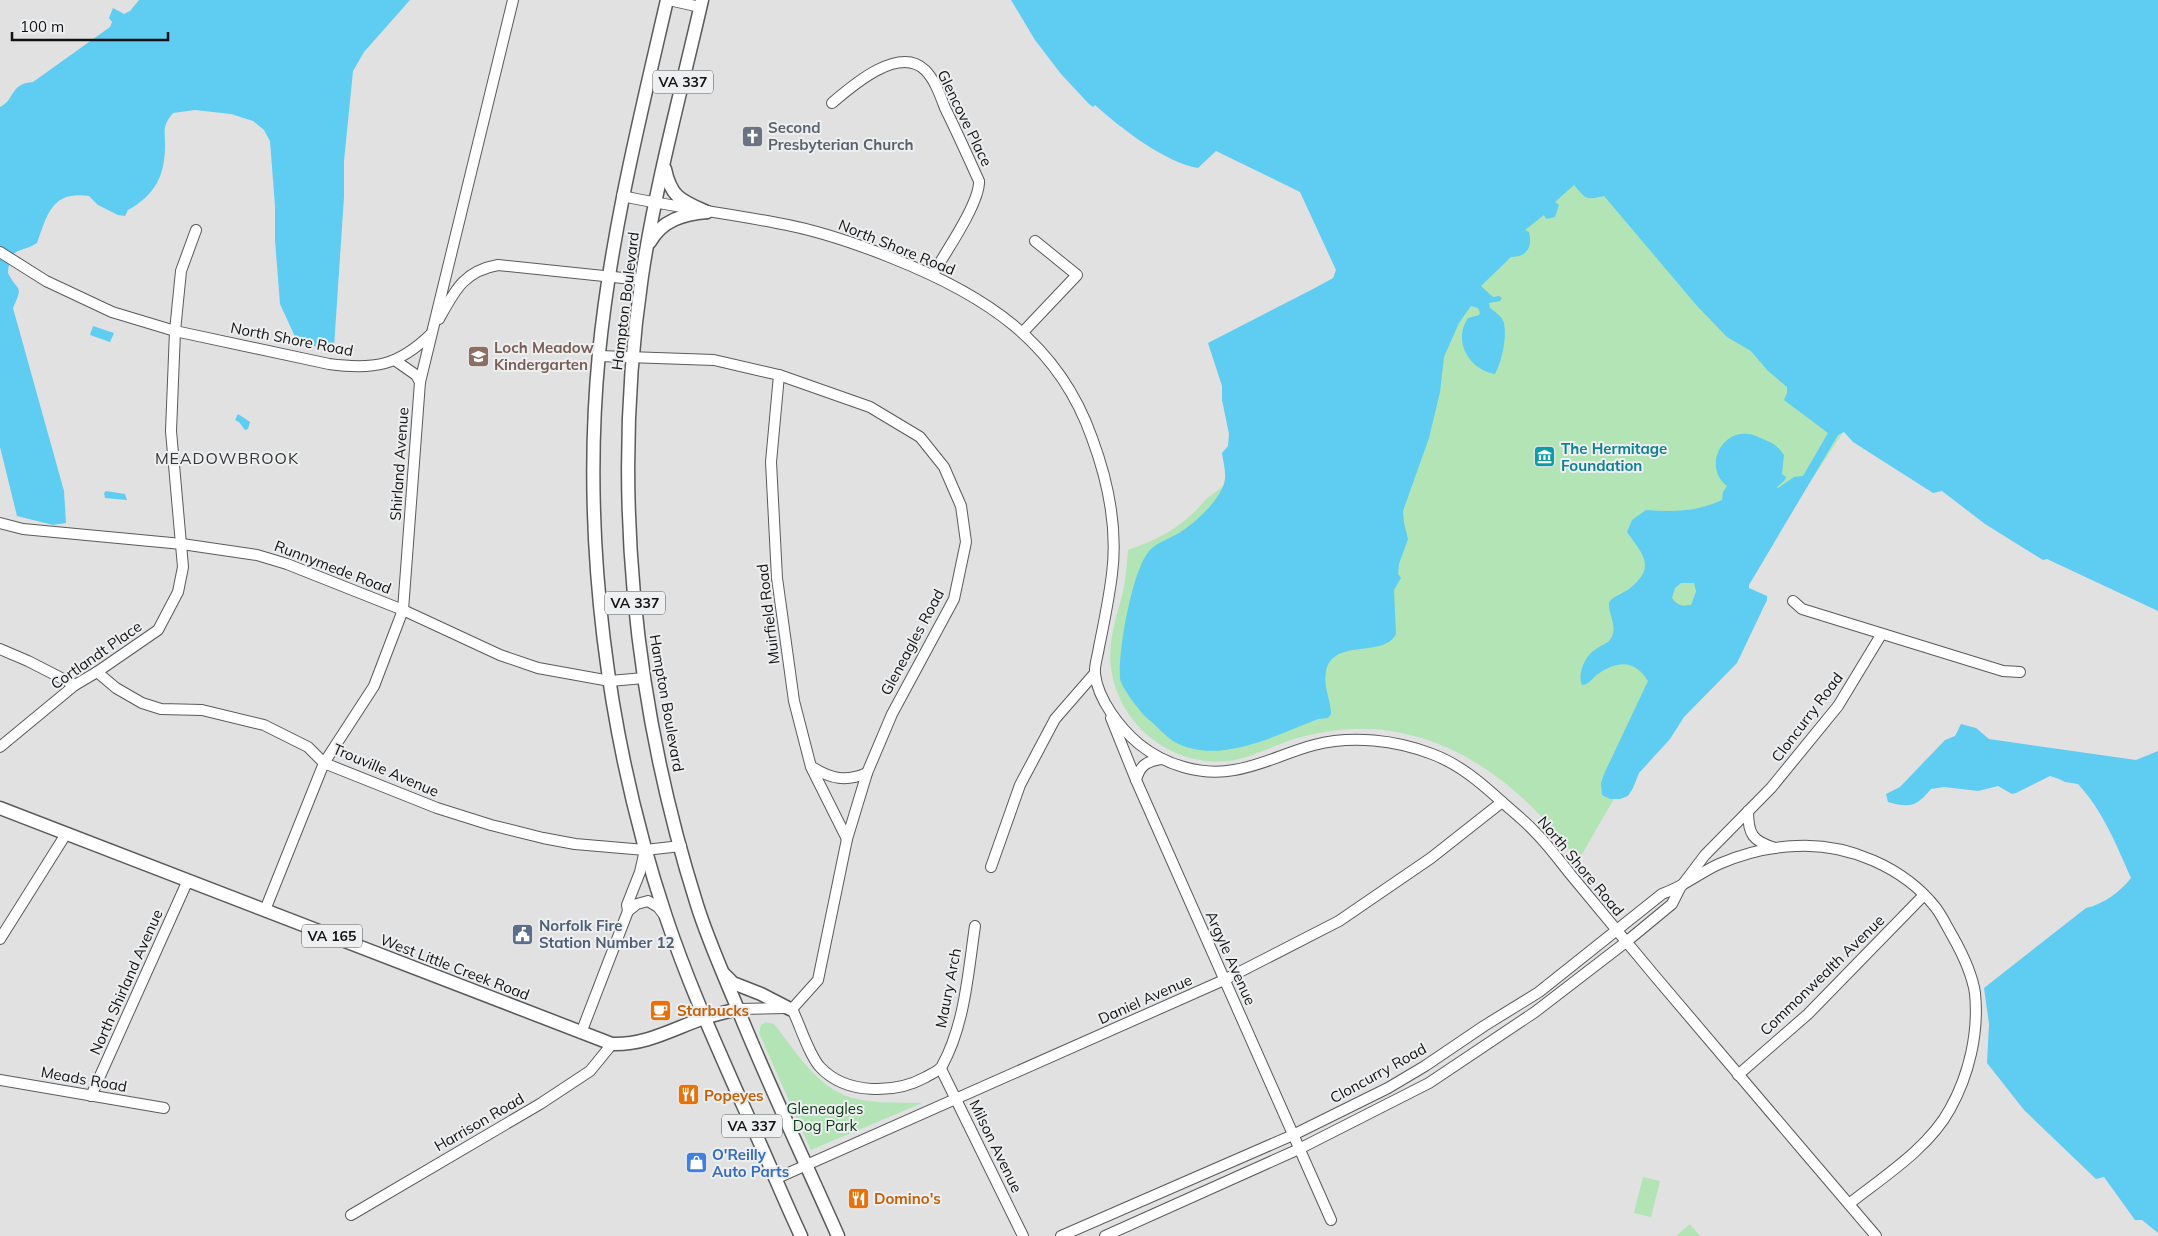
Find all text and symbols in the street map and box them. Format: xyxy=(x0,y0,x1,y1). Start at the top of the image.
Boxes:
scale bar xyxy=(12,10,169,42)
text: 100 m xyxy=(20,17,64,36)
street label: Glencove Place xyxy=(933,67,997,169)
road number: VA 337 xyxy=(653,70,713,94)
place label: Second Presbyterian Church xyxy=(768,118,914,154)
church icon: Second Presbyterian Church xyxy=(740,124,764,148)
street label: North Shore Road xyxy=(836,215,958,279)
street label: Hampton Boulevard xyxy=(607,231,643,371)
street label: North Shore Road xyxy=(229,318,355,360)
place label: Loch Meadow Kindergarten xyxy=(494,338,595,374)
school or university icon: Loch Meadow Kindergarten xyxy=(466,344,490,368)
street label: Shirland Avenue xyxy=(386,407,412,521)
place label: The Hermitage Foundation xyxy=(1561,439,1667,475)
museum icon: The Hermitage Foundation xyxy=(1533,445,1557,469)
district label: MEADOWBROOK xyxy=(155,448,299,468)
street label: Runnymede Road xyxy=(272,536,394,598)
street label: Muirfield Road xyxy=(752,563,784,665)
street label: Gleneagles Road xyxy=(876,586,948,698)
road number: VA 337 xyxy=(605,592,665,614)
street label: Cortlandt Place xyxy=(47,617,145,693)
street label: Hampton Boulevard xyxy=(646,633,688,773)
street label: Cloncurry Road xyxy=(1767,668,1847,766)
street label: Trouville Avenue xyxy=(330,739,442,801)
street label: North Shore Road xyxy=(1534,812,1628,920)
street label: North Shirland Avenue xyxy=(85,906,167,1058)
street label: Argyle Avenue xyxy=(1202,908,1260,1008)
street label: Commonwealth Avenue xyxy=(1756,911,1888,1039)
place label: Norfolk Fire Station Number 12 xyxy=(539,916,675,952)
public building icon: Norfolk Fire Station Number 12 xyxy=(511,922,535,946)
road number: VA 165 xyxy=(302,924,362,948)
street label: West Little Creek Road xyxy=(378,930,532,1004)
street label: Maury Arch xyxy=(931,946,965,1030)
street label: Daniel Avenue xyxy=(1095,970,1195,1028)
cafe icon: Starbucks xyxy=(649,998,673,1022)
place label: Starbucks xyxy=(677,1001,749,1020)
street label: Cloncurry Road xyxy=(1326,1039,1430,1107)
street label: Meads Road xyxy=(39,1062,129,1096)
restaurant icon: Popeyes xyxy=(676,1083,700,1107)
place label: Popeyes xyxy=(704,1086,764,1105)
street label: Harrison Road xyxy=(431,1089,527,1155)
street label: Milson Avenue xyxy=(965,1096,1027,1196)
park label: Gleneagles Dog Park xyxy=(787,1099,863,1135)
road number: VA 337 xyxy=(722,1114,782,1138)
place label: O'Reilly Auto Parts xyxy=(712,1145,789,1181)
shop icon: O'Reilly Auto Parts xyxy=(684,1151,708,1175)
restaurant icon: Domino's xyxy=(846,1186,870,1210)
place label: Domino's xyxy=(874,1189,941,1208)

